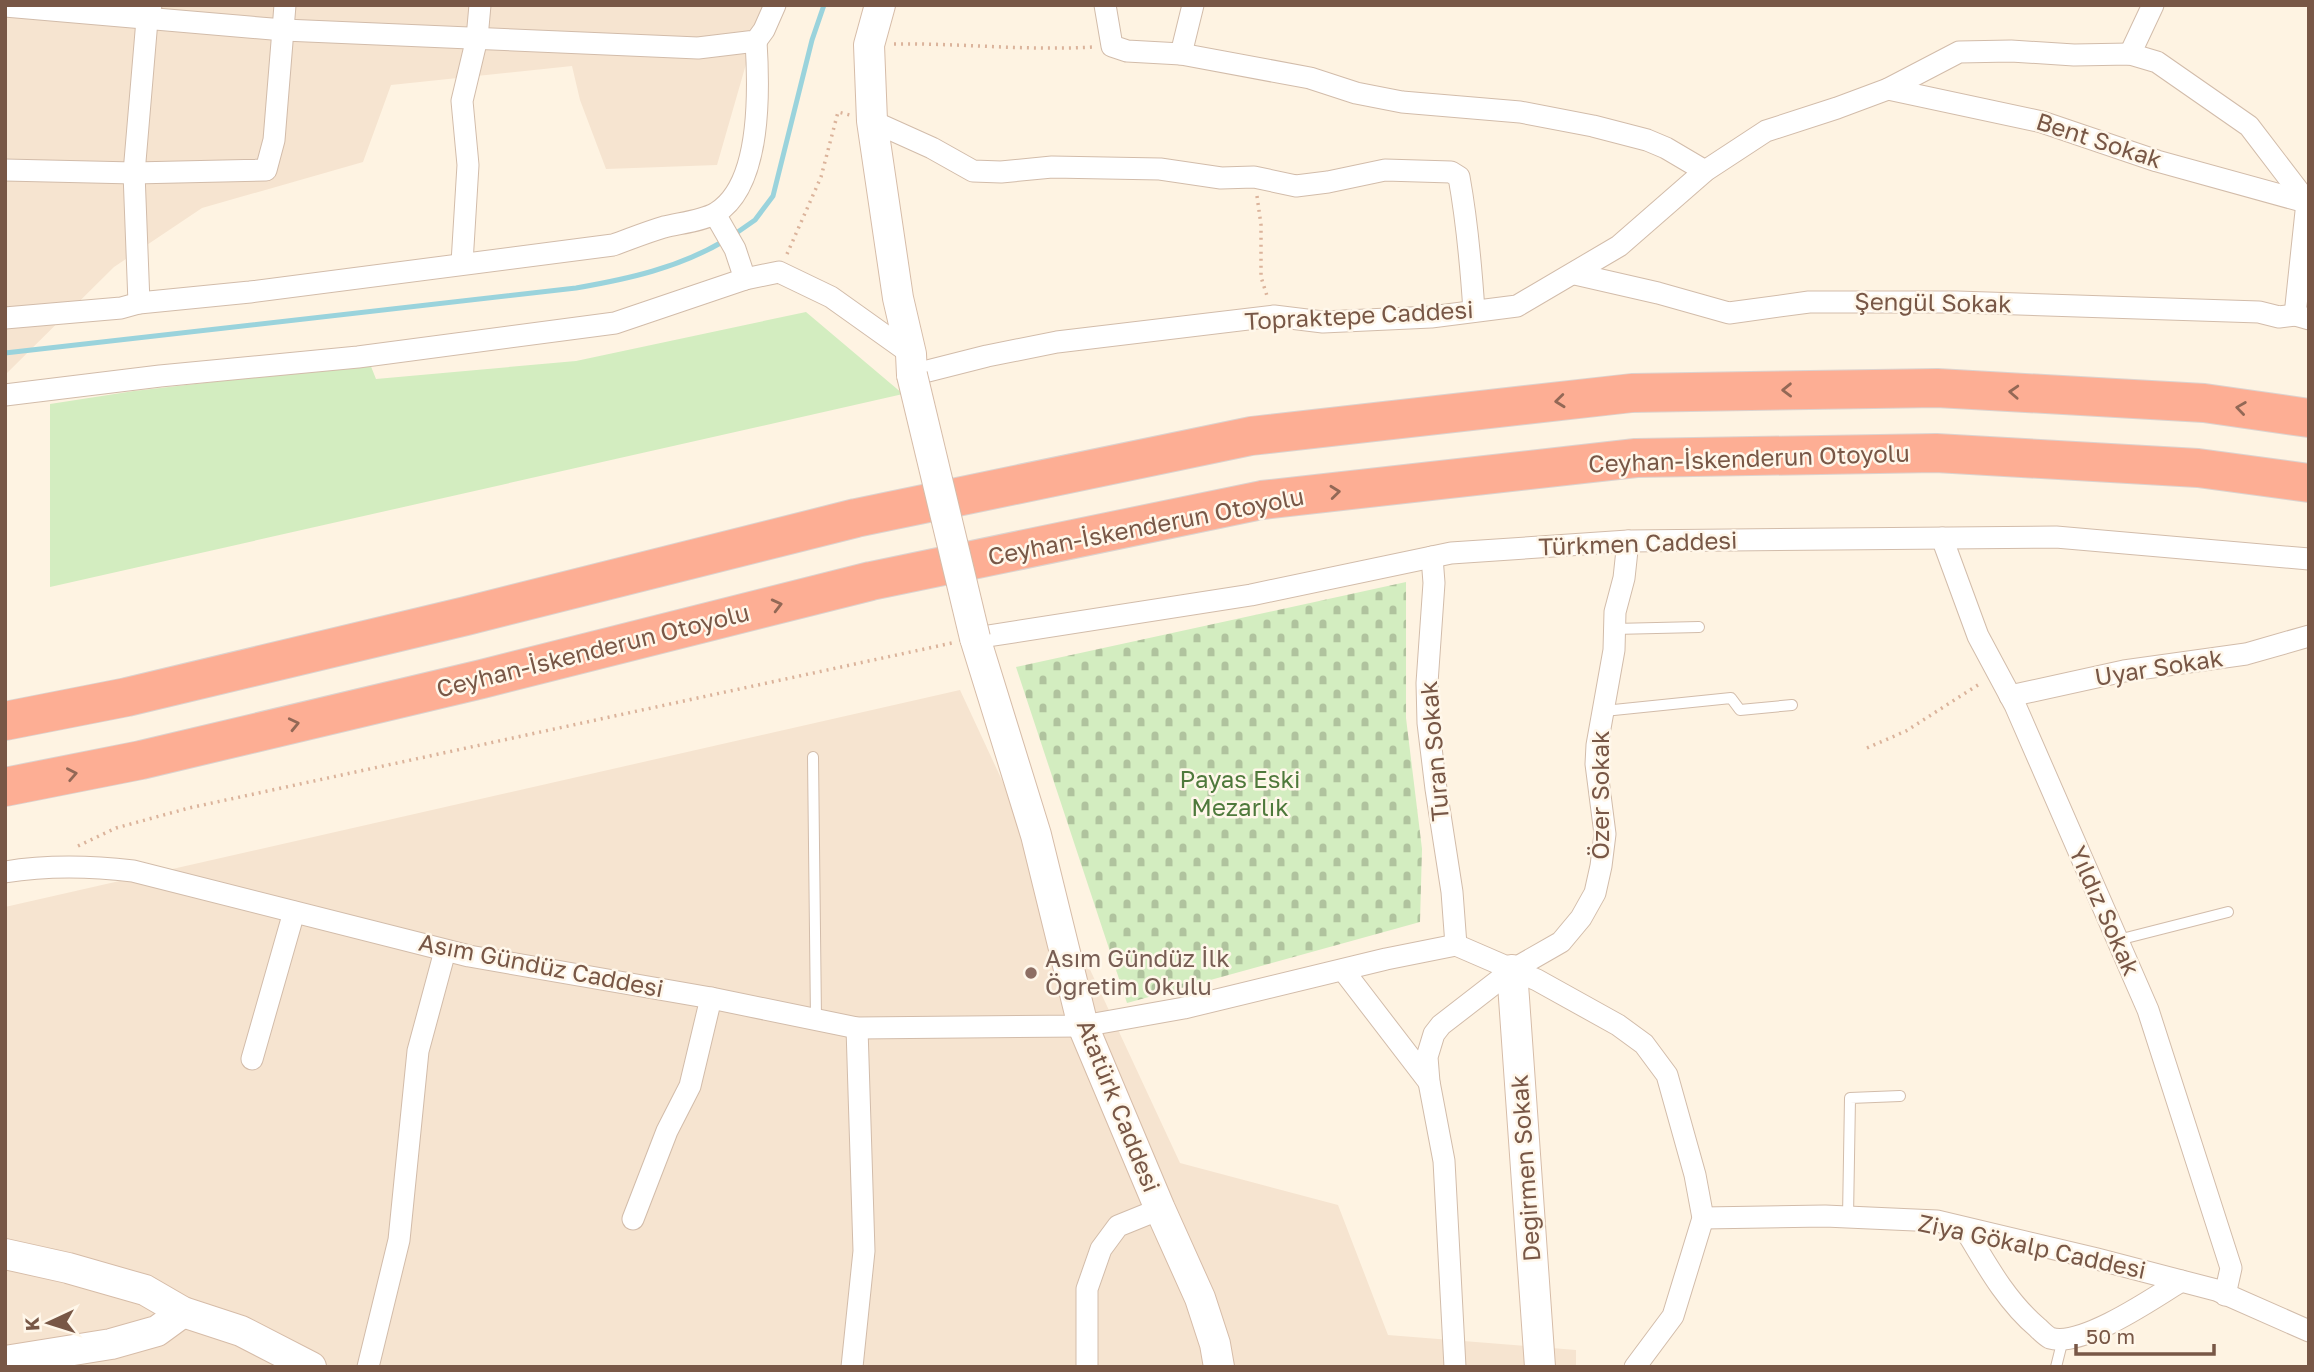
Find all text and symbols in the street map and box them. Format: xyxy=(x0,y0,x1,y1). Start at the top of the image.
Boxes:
street label: Bent Sokak xyxy=(2033,106,2166,174)
street label: Şengül Sokak xyxy=(1854,286,2012,317)
street label: Topraktepe Caddesi xyxy=(1244,294,1474,335)
one-way arrow xyxy=(1781,383,1792,398)
one-way arrow xyxy=(2009,385,2020,400)
one-way arrow xyxy=(1554,394,1566,409)
one-way arrow xyxy=(2235,401,2247,416)
street label: Ceyhan-İskenderun Otoyolu xyxy=(1588,437,1910,478)
street label: Ceyhan-İskenderun Otoyolu xyxy=(985,481,1306,570)
one-way arrow xyxy=(1330,485,1341,500)
street label: Türkmen Caddesi xyxy=(1538,525,1738,560)
street label: Ceyhan-İskenderun Otoyolu xyxy=(433,597,752,703)
one-way arrow xyxy=(770,599,782,613)
street label: Uyar Sokak xyxy=(2093,642,2225,691)
street label: Turan Sokak xyxy=(1413,680,1454,823)
one-way arrow xyxy=(288,718,300,732)
street label: Özer Sokak xyxy=(1585,730,1614,860)
park label: Payas Eski Mezarlık xyxy=(1180,764,1300,821)
one-way arrow xyxy=(66,767,78,782)
street label: Yıldız Sokak xyxy=(2064,841,2147,980)
street label: Asım Gündüz Caddesi xyxy=(417,927,666,1002)
place label: Asım Gündüz İlk Öğretim Okulu xyxy=(1045,943,1230,1000)
marker: Asım Gündüz İlk Öğretim Okulu xyxy=(1023,965,1039,981)
street label: Atatürk Caddesi xyxy=(1072,1015,1167,1196)
street label: Değirmen Sokak xyxy=(1504,1074,1546,1263)
street label: Ziya Gökalp Caddesi xyxy=(1916,1207,2149,1284)
north arrow xyxy=(14,1288,84,1358)
scale bar xyxy=(2076,1312,2214,1356)
text: K xyxy=(20,1316,43,1332)
text: 50 m xyxy=(2086,1323,2135,1349)

